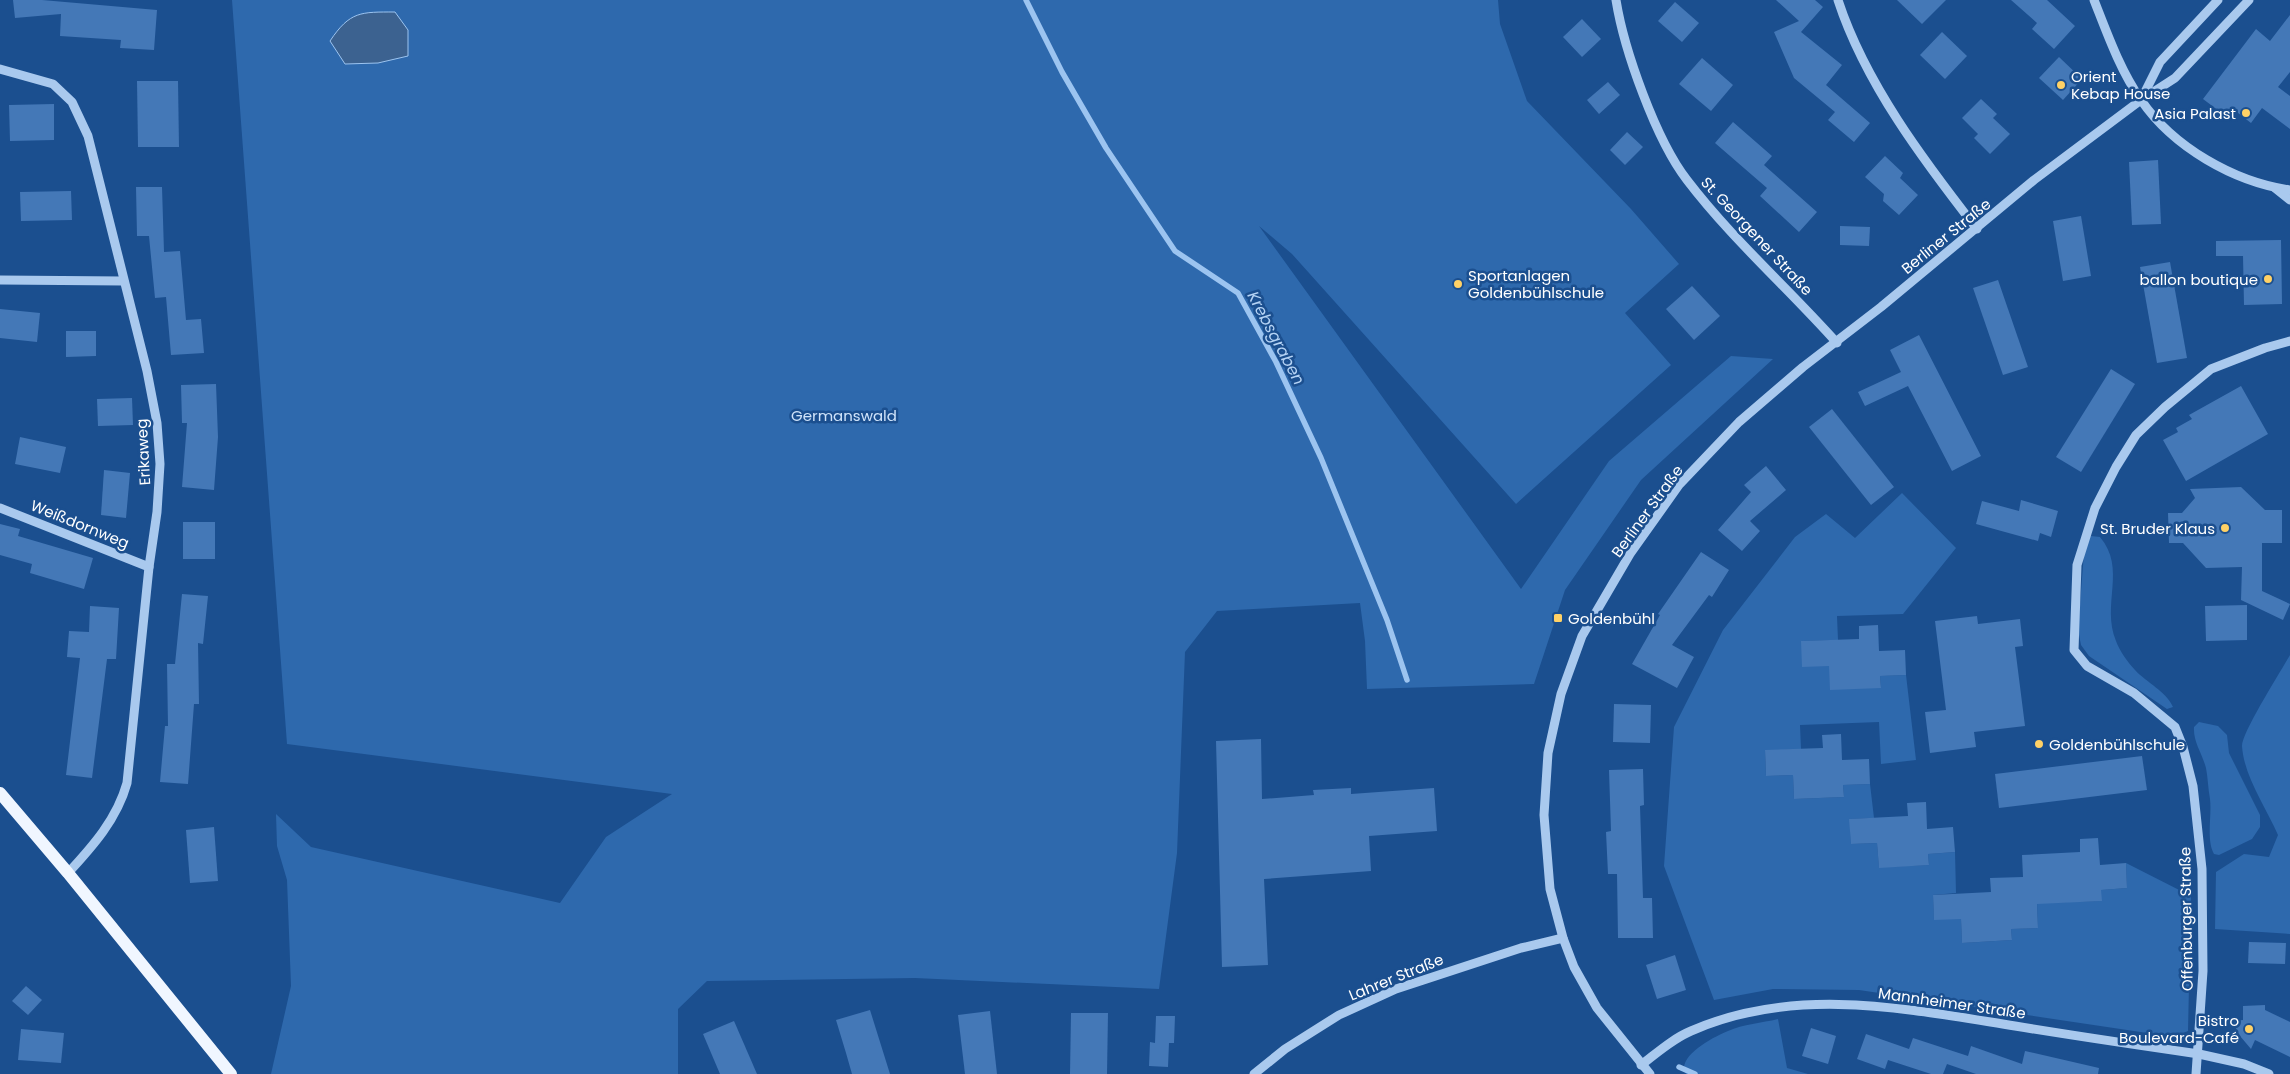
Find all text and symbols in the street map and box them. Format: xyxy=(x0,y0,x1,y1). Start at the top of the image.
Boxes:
place label: Orient Kebap House xyxy=(2071,66,2170,104)
marker: Orient Kebap House xyxy=(2055,79,2067,91)
place label: Asia Palast xyxy=(2154,103,2236,124)
marker: Asia Palast xyxy=(2240,107,2252,119)
street label: St. Georgener Straße xyxy=(1696,172,1818,300)
street label: Berliner Straße xyxy=(1897,193,1995,279)
place label: Sportanlagen Goldenbühlschule xyxy=(1468,265,1604,303)
place label: ballon boutique xyxy=(2140,269,2258,290)
marker: ballon boutique xyxy=(2262,273,2274,285)
marker: Sportanlagen Goldenbühlschule xyxy=(1452,278,1464,290)
water label: Krebsgraben xyxy=(1242,287,1310,389)
park label: Germanswald xyxy=(791,405,897,426)
street label: Erikaweg xyxy=(131,418,155,486)
street label: Berliner Straße xyxy=(1606,461,1688,561)
street label: Weißdornweg xyxy=(28,495,132,553)
place label: St. Bruder Klaus xyxy=(2100,518,2215,539)
marker: St. Bruder Klaus xyxy=(2219,522,2231,534)
place label: Goldenbühl xyxy=(1568,608,1655,629)
marker: Goldenbühl xyxy=(1552,612,1564,624)
place label: Goldenbühlschule xyxy=(2049,734,2185,755)
marker: Goldenbühlschule xyxy=(2033,738,2045,750)
street label: Offenburger Straße xyxy=(2174,847,2198,991)
street label: Lahrer Straße xyxy=(1346,948,1446,1006)
street label: Mannheimer Straße xyxy=(1877,982,2027,1024)
place label: Bistro Boulevard-Café xyxy=(2119,1010,2239,1048)
marker: Bistro Boulevard-Café xyxy=(2243,1023,2255,1035)

